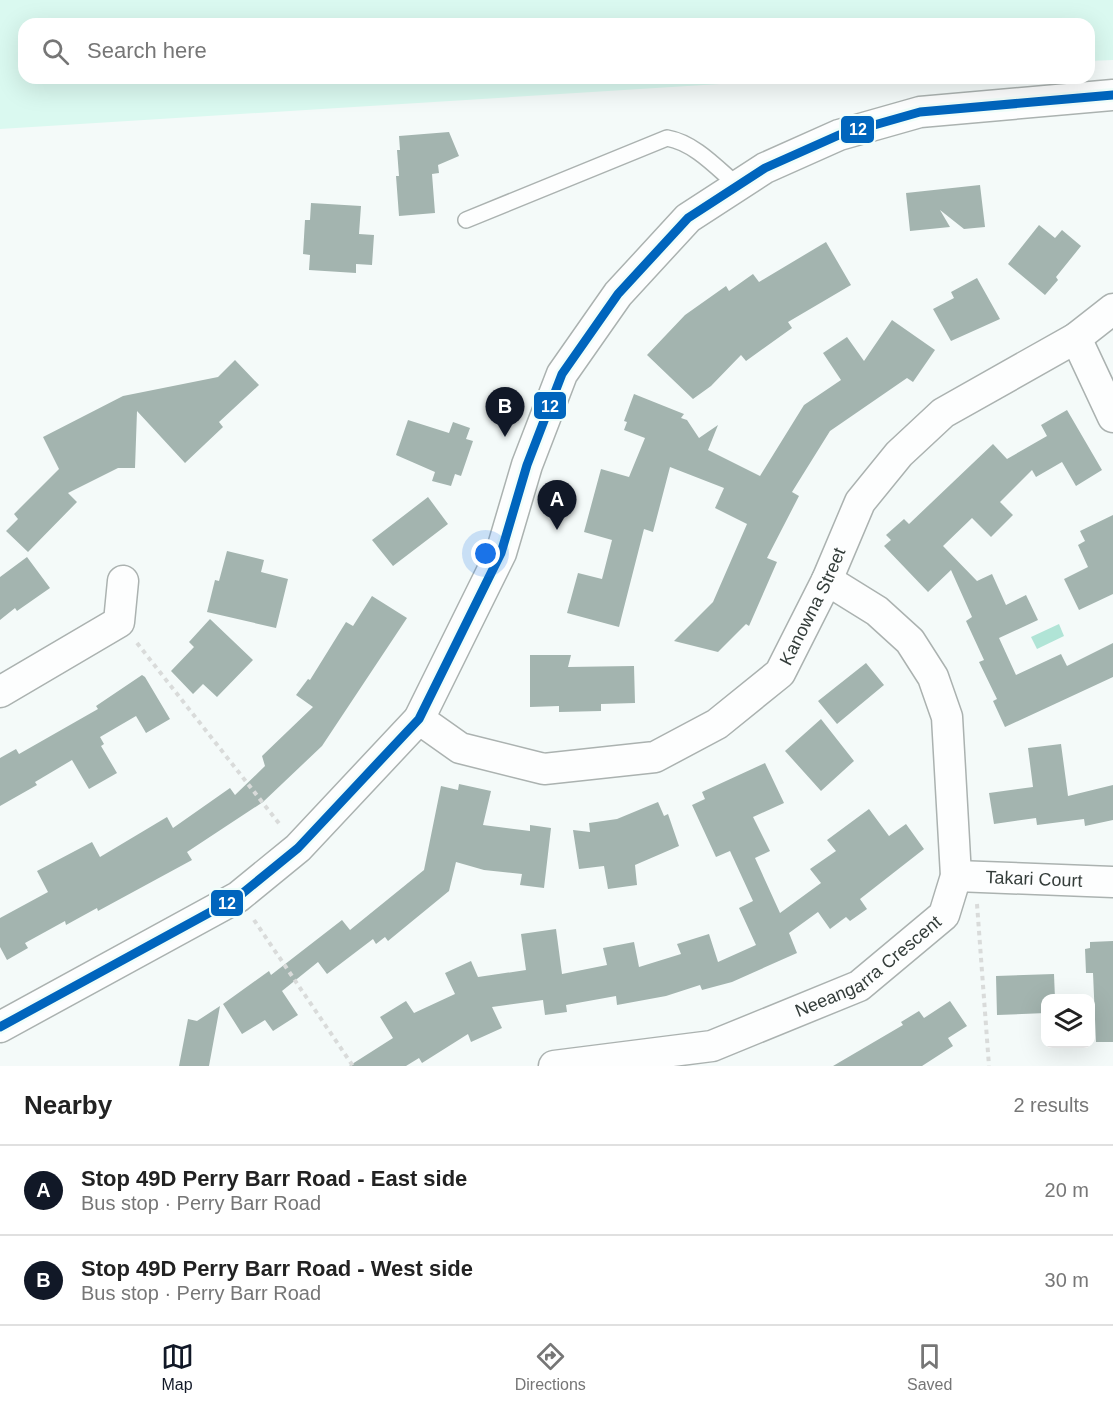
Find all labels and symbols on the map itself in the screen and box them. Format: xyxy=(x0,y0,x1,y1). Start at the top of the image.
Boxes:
line badge: 12 xyxy=(840,115,875,144)
text: 12 xyxy=(849,121,867,138)
pin: B xyxy=(486,388,524,437)
line badge: 12 xyxy=(533,391,567,420)
text: 12 xyxy=(541,398,559,415)
pin: A xyxy=(538,480,576,530)
your location xyxy=(471,539,500,568)
street label: Kanowna Street xyxy=(776,545,850,668)
street label: Takari Court xyxy=(985,867,1083,891)
line badge: 12 xyxy=(210,889,244,917)
text: 12 xyxy=(218,895,236,912)
street label: Neeangarra Crescent xyxy=(792,912,945,1021)

